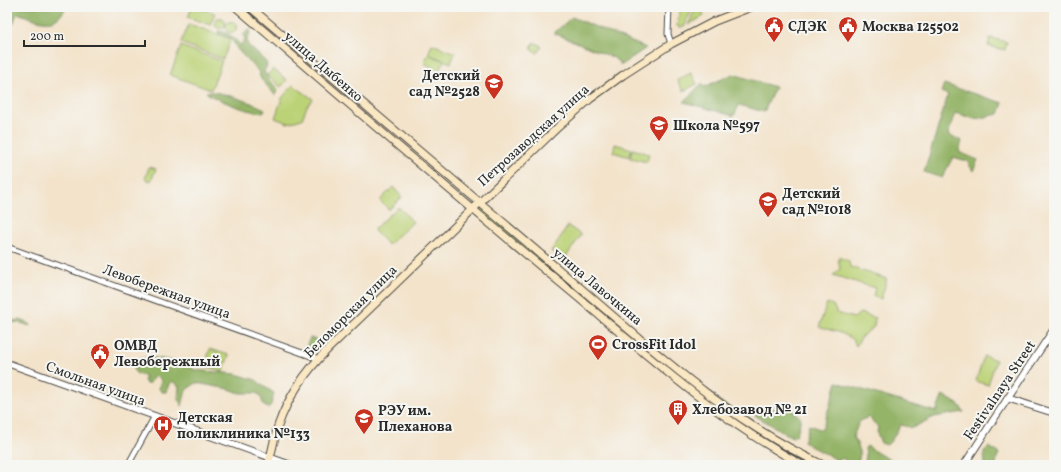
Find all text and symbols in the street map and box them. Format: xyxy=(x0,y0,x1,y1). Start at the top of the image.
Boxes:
public building icon: СДЭК xyxy=(763,15,785,43)
public building icon: Москва 125502 xyxy=(837,15,859,43)
place label: СДЭК xyxy=(788,18,827,37)
place label: Москва 125502 xyxy=(862,18,959,37)
scale bar xyxy=(24,22,145,48)
street label: улица Дыбенко xyxy=(279,27,367,107)
text: 200 m xyxy=(30,29,64,45)
place label: Детский сад №2528 xyxy=(409,67,480,102)
school or university icon: Детский сад №2528 xyxy=(483,72,505,100)
street label: Петрозаводская улица xyxy=(474,81,594,191)
school or university icon: Школа №597 xyxy=(648,114,670,142)
place label: Школа №597 xyxy=(673,117,760,136)
place label: Детский сад №1018 xyxy=(782,185,851,220)
school or university icon: Детский сад №1018 xyxy=(757,190,779,218)
street label: улица Лавочкина xyxy=(548,244,646,330)
street label: Левобережная улица xyxy=(100,260,233,324)
street label: Беломорская улица xyxy=(300,261,402,363)
sports icon: CrossFit Idol xyxy=(587,333,609,361)
place label: CrossFit Idol xyxy=(612,336,696,355)
place label: ОМВД Левобережный xyxy=(114,337,220,372)
street label: Festivalnaya Street xyxy=(960,337,1041,444)
public building icon: ОМВД Левобережный xyxy=(89,342,111,370)
street label: Смольная улица xyxy=(43,358,148,411)
building icon: Хлебозавод № 21 xyxy=(667,398,689,426)
place label: Хлебозавод № 21 xyxy=(692,401,807,420)
place label: РЭУ им. Плеханова xyxy=(378,402,453,437)
school or university icon: РЭУ им. Плеханова xyxy=(353,407,375,435)
place label: Детская поликлиника №133 xyxy=(177,409,310,444)
hospital icon: Детская поликлиника №133 xyxy=(152,414,174,442)

